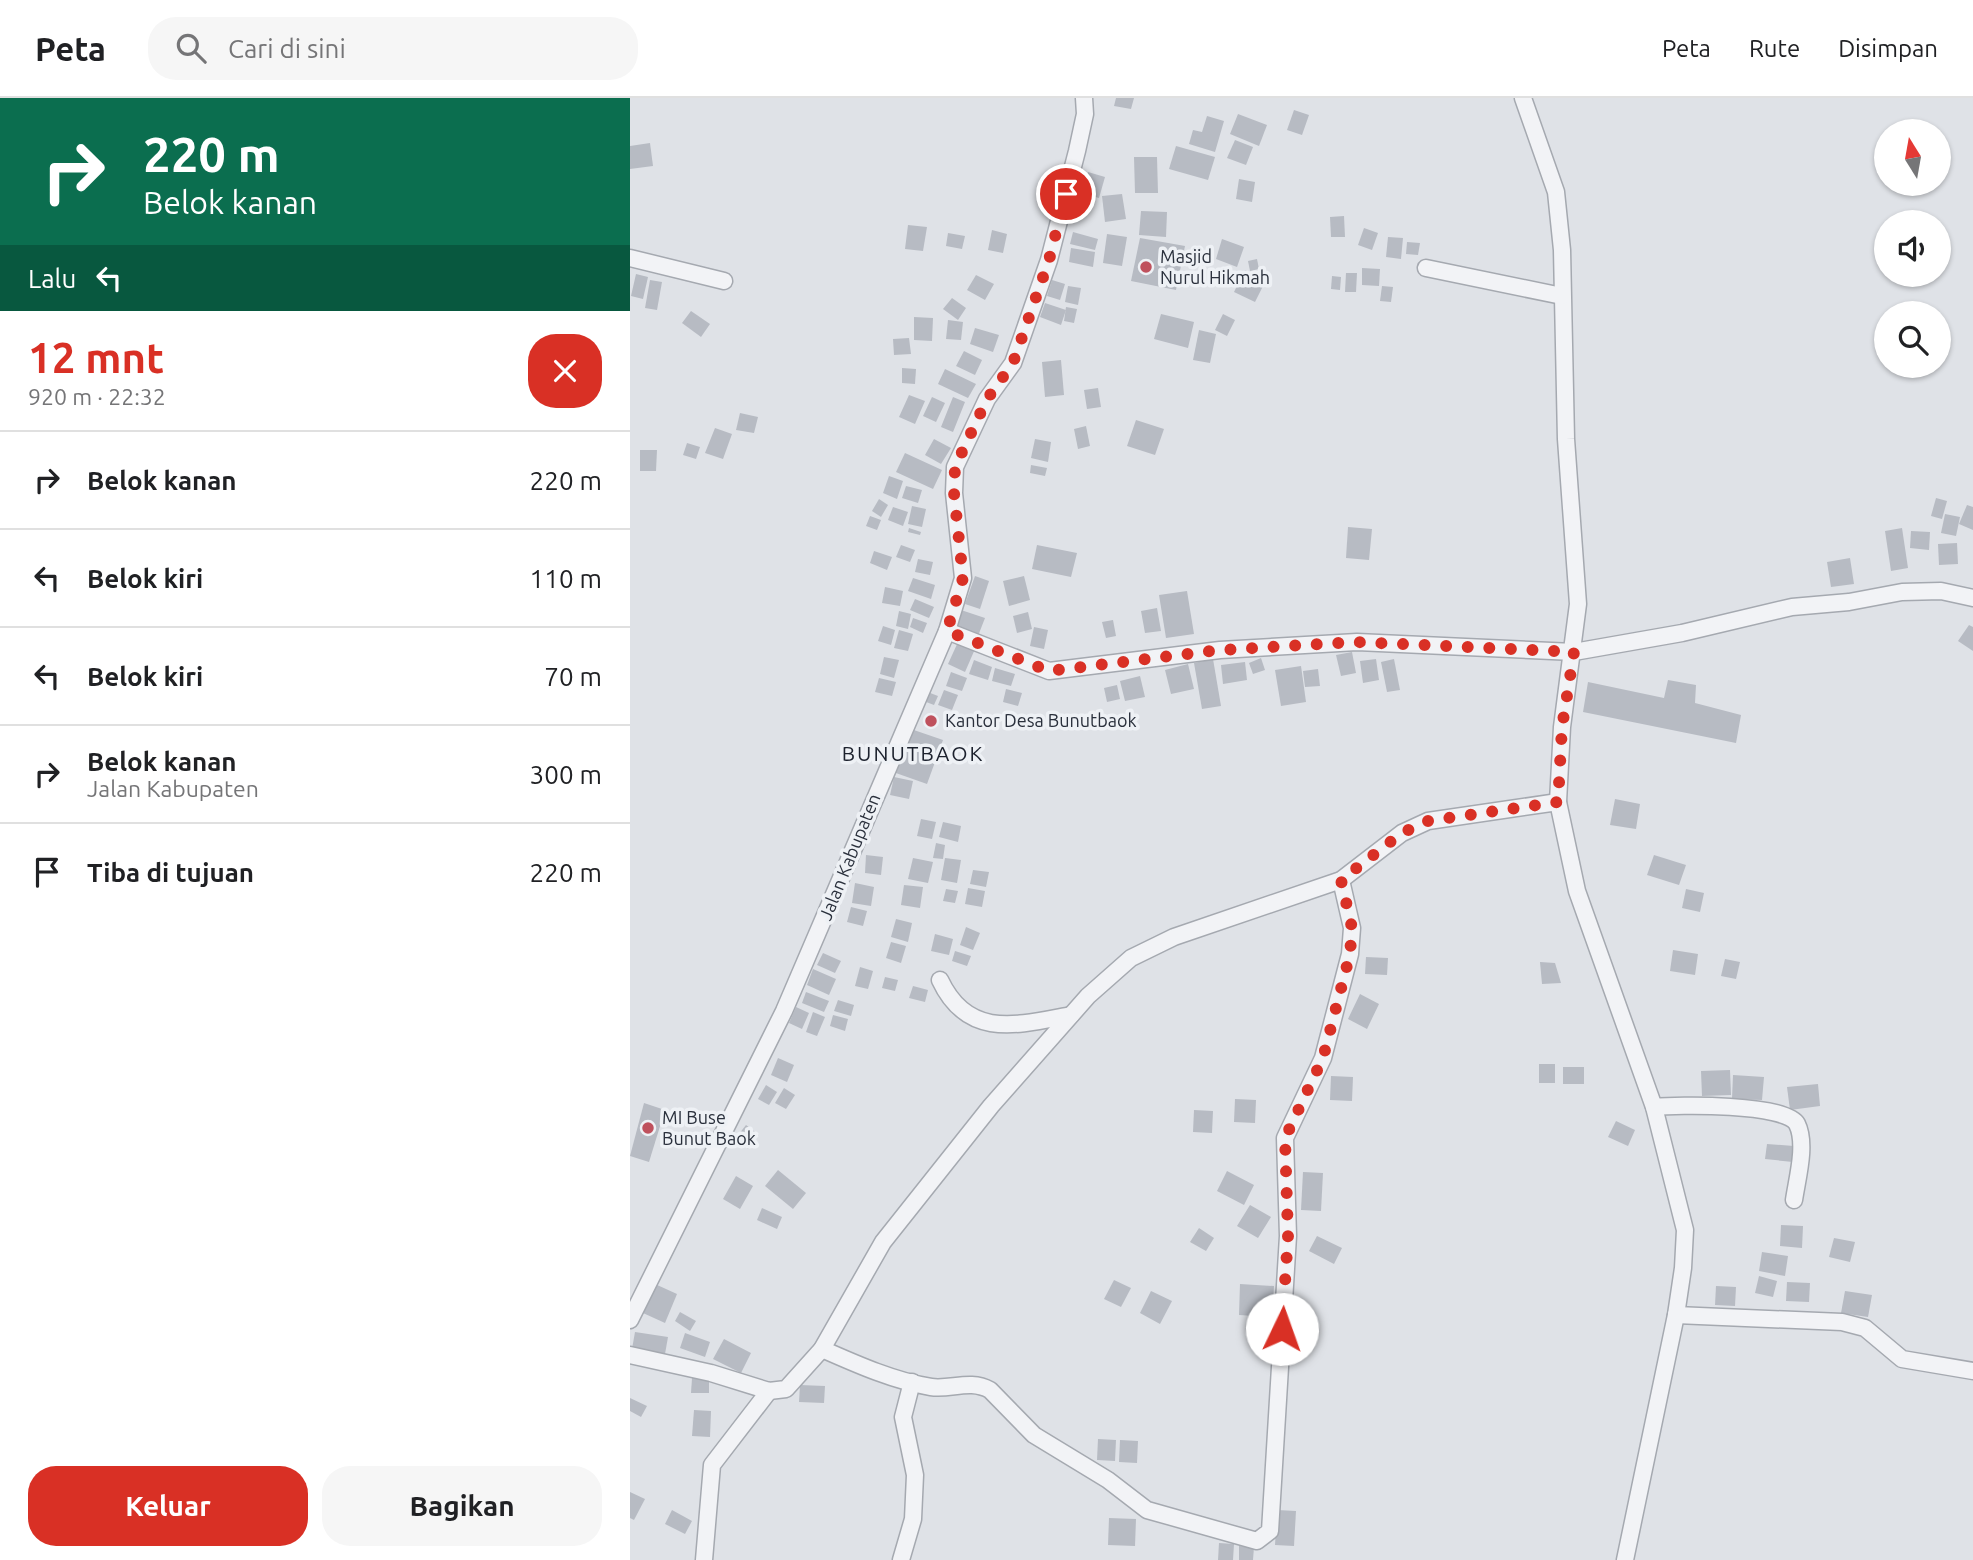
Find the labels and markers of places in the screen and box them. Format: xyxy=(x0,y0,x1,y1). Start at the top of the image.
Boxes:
pin xyxy=(1036,164,1096,224)
place label: Masjid Nurul Hikmah xyxy=(1160,246,1270,287)
marker: Masjid Nurul Hikmah xyxy=(1138,259,1154,275)
place label: Kantor Desa Bunutbaok xyxy=(945,710,1137,730)
marker: Kantor Desa Bunutbaok xyxy=(923,713,939,729)
place label: MI Buse Bunut Baok xyxy=(662,1107,756,1148)
marker: MI Buse Bunut Baok xyxy=(640,1120,656,1136)

